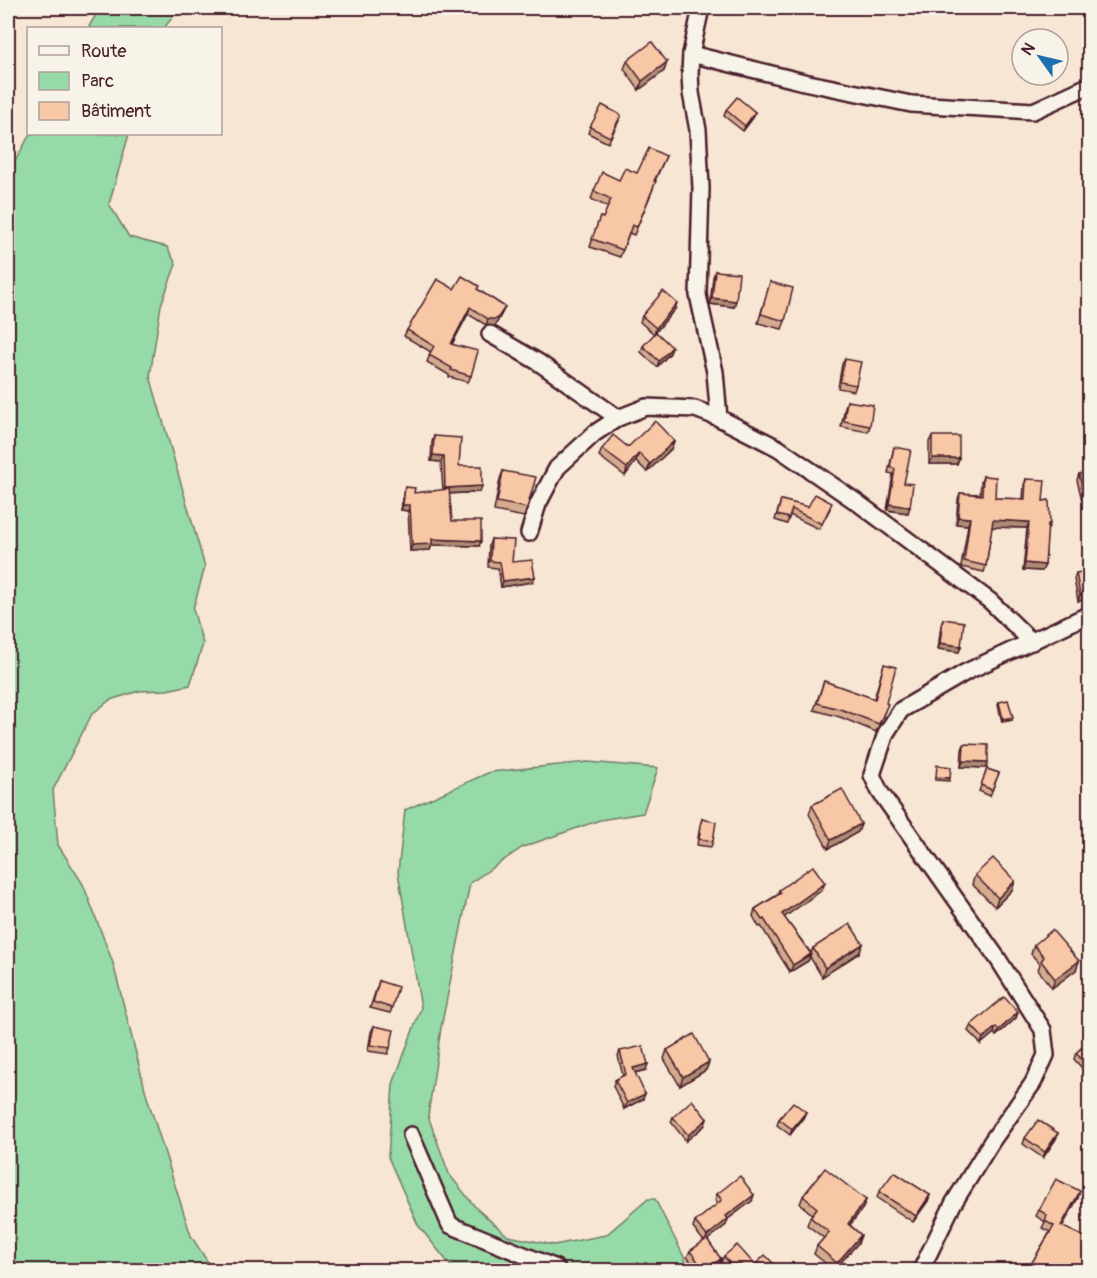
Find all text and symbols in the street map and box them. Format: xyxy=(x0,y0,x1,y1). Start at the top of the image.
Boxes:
legend xyxy=(27,27,222,135)
north arrow xyxy=(1010,27,1070,87)
text: N xyxy=(1017,39,1040,59)
text: Route xyxy=(81,40,126,63)
text: Parc xyxy=(81,70,114,93)
text: Bâtiment xyxy=(81,100,152,123)

